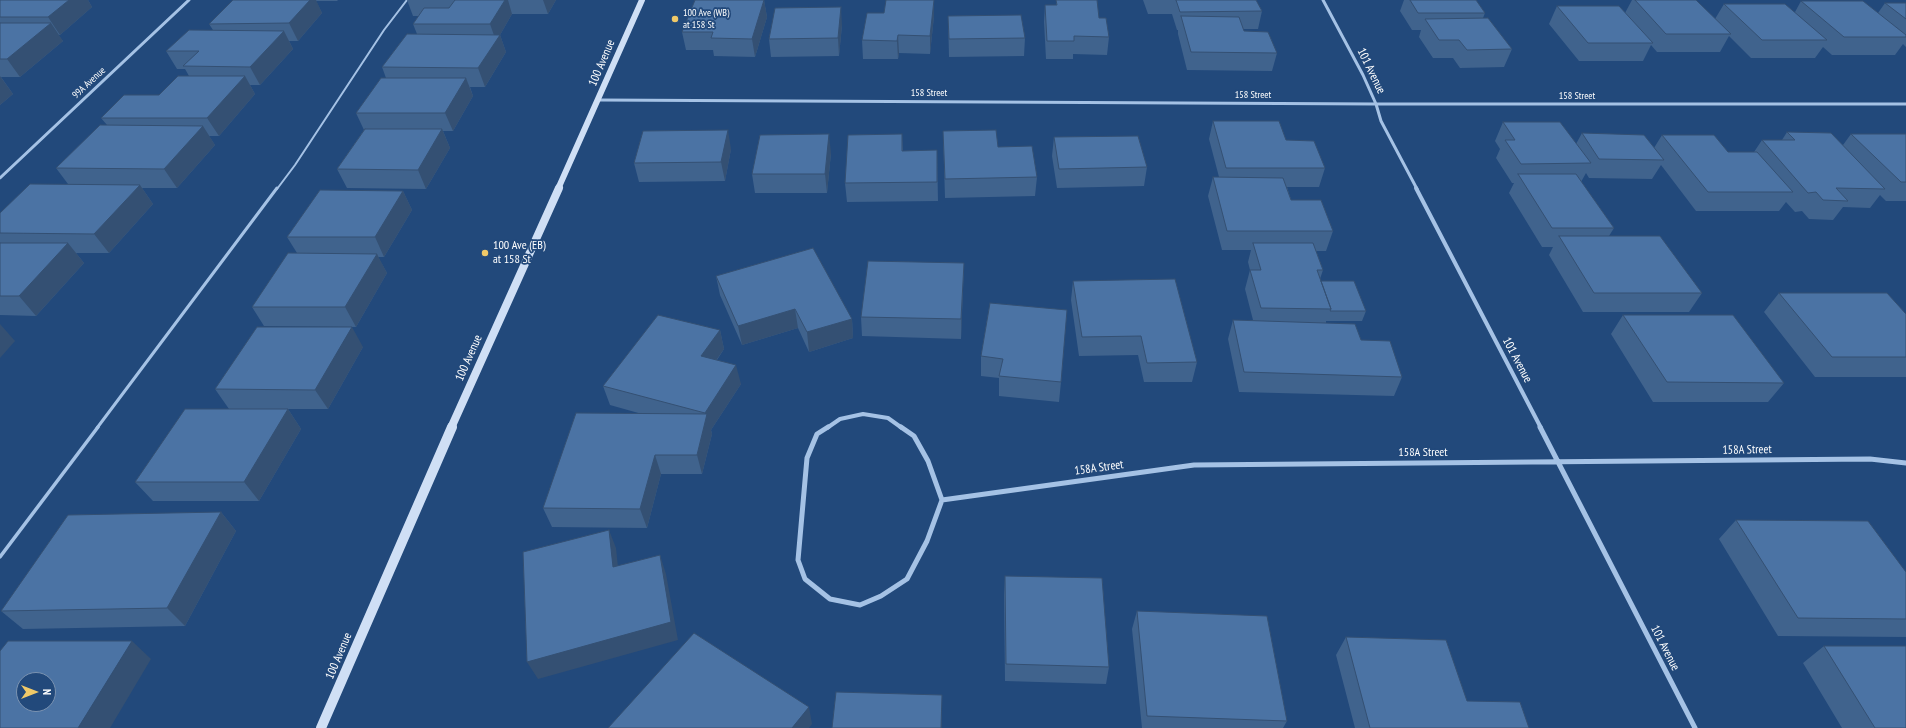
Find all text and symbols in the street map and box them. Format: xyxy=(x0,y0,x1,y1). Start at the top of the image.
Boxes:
place label: 100 Ave (WB) at 158 St xyxy=(683,7,729,30)
marker: 100 Ave (WB) at 158 St xyxy=(670,14,680,24)
street label: 100 Avenue xyxy=(586,38,618,88)
street label: 101 Avenue xyxy=(1354,46,1388,96)
street label: 99A Avenue xyxy=(70,65,108,101)
street label: 158 Street xyxy=(911,87,947,99)
street label: 158 Street xyxy=(1235,89,1271,101)
street label: 158 Street xyxy=(1559,90,1595,102)
place label: 100 Ave (EB) at 158 St xyxy=(493,239,546,267)
marker: 100 Ave (EB) at 158 St xyxy=(480,248,490,258)
street label: 100 Avenue xyxy=(452,333,486,383)
street label: 101 Avenue xyxy=(1499,335,1535,385)
street label: 158A Street xyxy=(1722,442,1772,458)
street label: 158A Street xyxy=(1398,446,1448,460)
street label: 158A Street xyxy=(1074,457,1124,479)
street label: 101 Avenue xyxy=(1647,623,1683,673)
street label: 100 Avenue xyxy=(323,631,355,681)
north arrow xyxy=(16,672,56,712)
text: N xyxy=(40,689,54,695)

